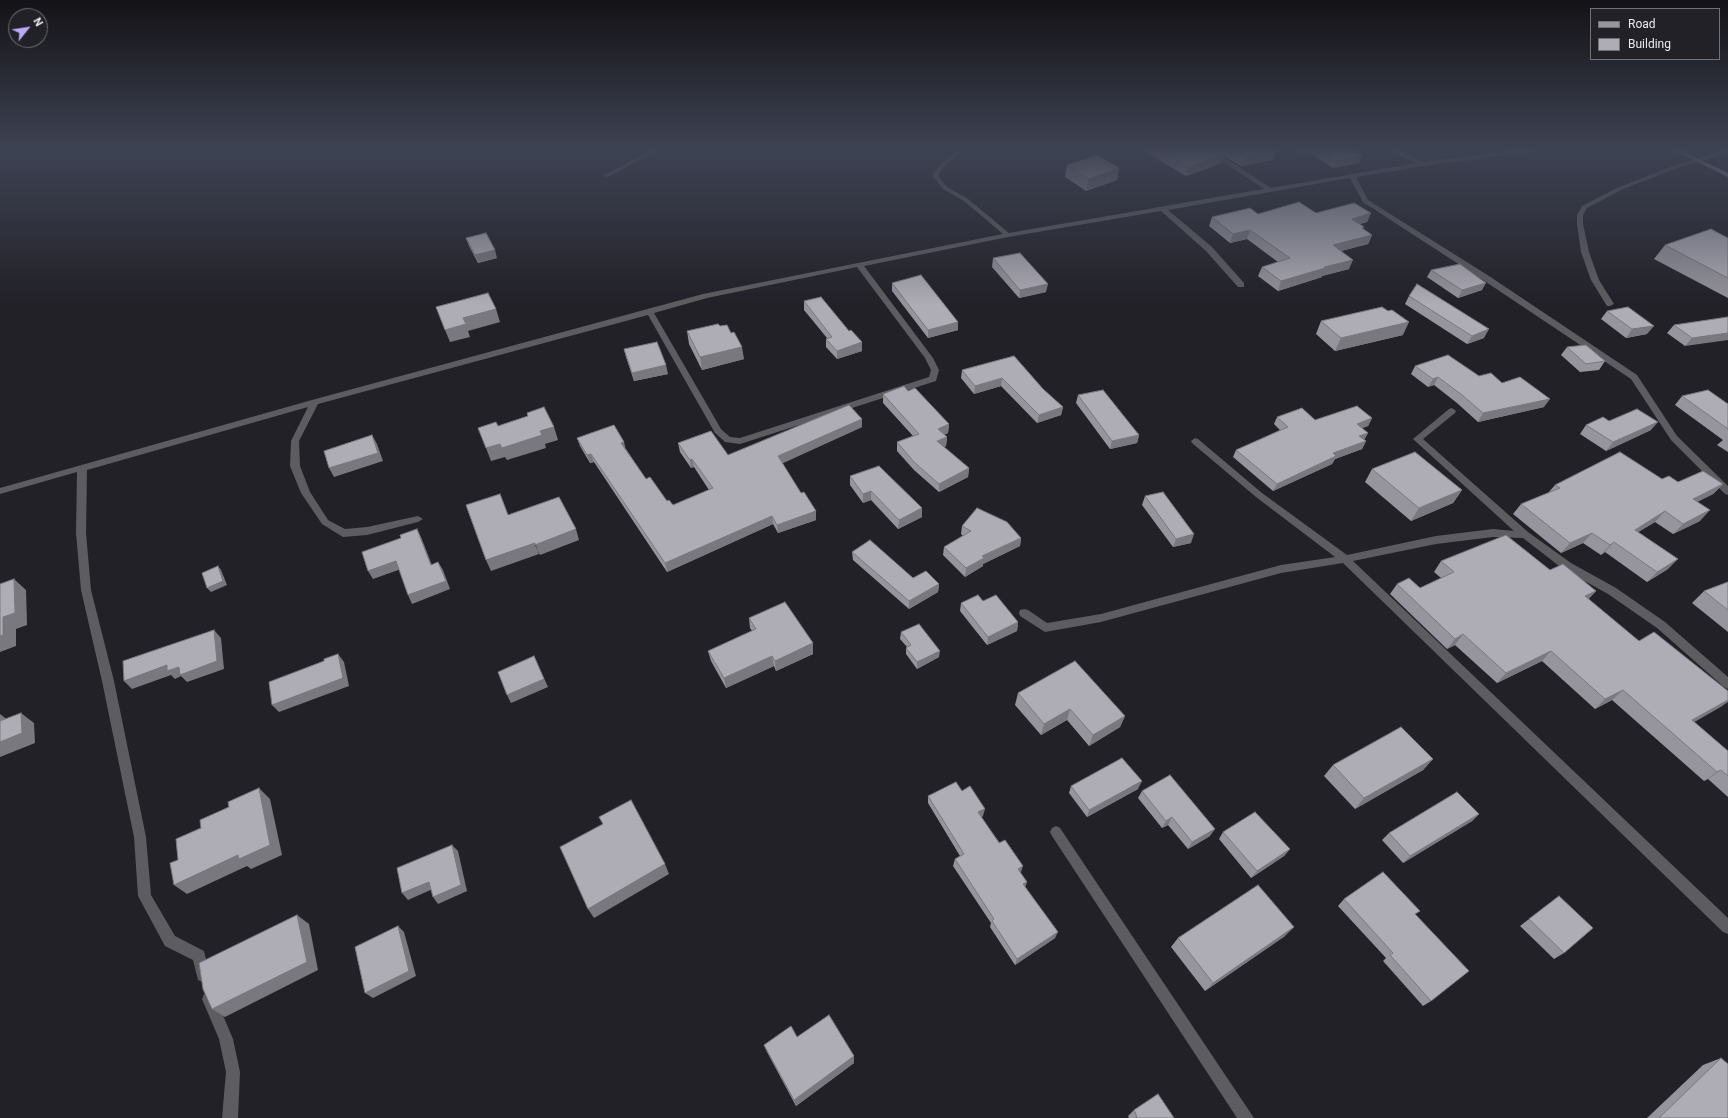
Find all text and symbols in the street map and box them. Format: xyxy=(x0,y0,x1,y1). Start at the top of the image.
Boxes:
north arrow xyxy=(8,8,48,48)
legend xyxy=(1590,8,1720,60)
text: N xyxy=(30,16,46,29)
text: Road xyxy=(1628,17,1656,31)
text: Building xyxy=(1628,37,1671,51)

